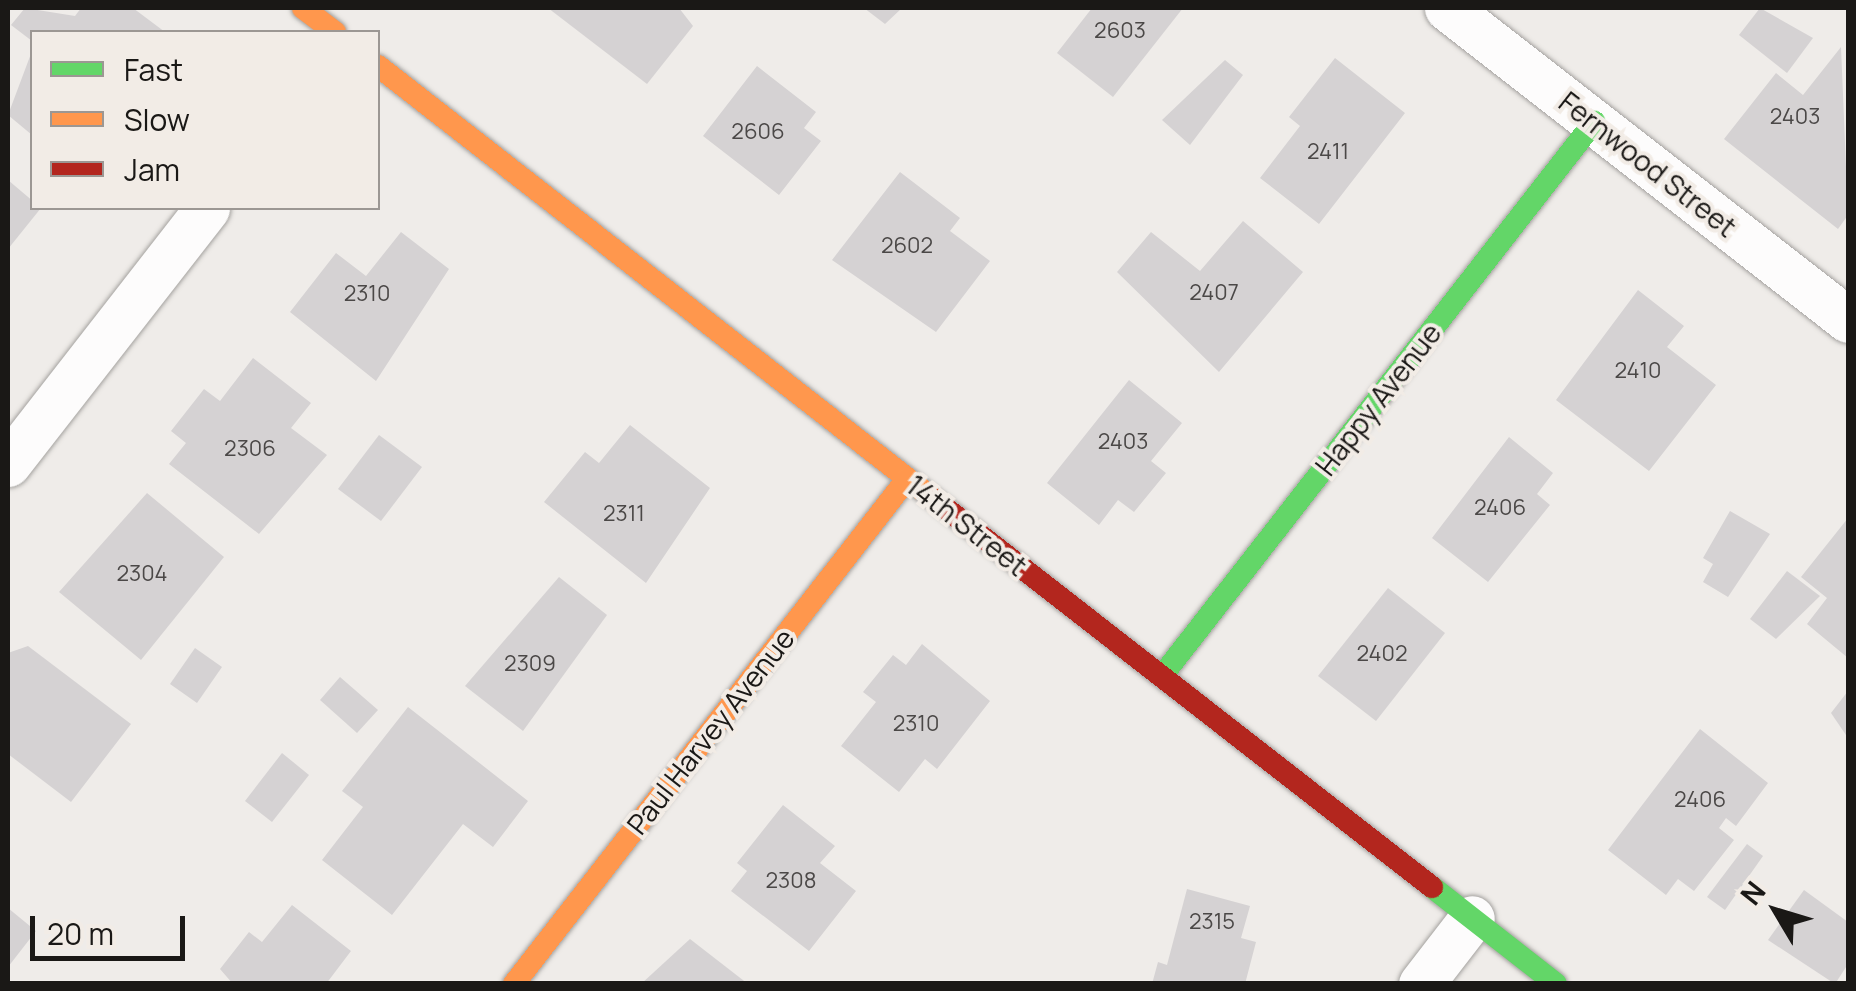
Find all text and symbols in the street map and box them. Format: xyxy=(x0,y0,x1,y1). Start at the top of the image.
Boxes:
house number: 2603 xyxy=(1094,18,1146,44)
legend xyxy=(30,30,380,210)
text: Fast xyxy=(124,49,183,90)
street label: Fernwood Street xyxy=(1553,85,1743,243)
text: Slow xyxy=(124,99,190,140)
house number: 2403 xyxy=(1770,104,1820,130)
house number: 2606 xyxy=(731,119,785,145)
house number: 2411 xyxy=(1307,139,1349,165)
text: Jam xyxy=(124,149,180,190)
house number: 2602 xyxy=(881,233,933,259)
house number: 2407 xyxy=(1189,280,1239,306)
house number: 2310 xyxy=(344,281,390,307)
street label: Happy Avenue xyxy=(1308,316,1448,482)
house number: 2410 xyxy=(1614,358,1662,384)
house number: 2403 xyxy=(1098,429,1148,455)
house number: 2306 xyxy=(224,436,276,462)
street label: 14th Street xyxy=(900,468,1034,582)
house number: 2406 xyxy=(1474,495,1526,521)
house number: 2311 xyxy=(603,501,645,527)
house number: 2304 xyxy=(116,561,168,587)
street label: Paul Harvey Avenue xyxy=(619,622,801,840)
house number: 2402 xyxy=(1356,641,1408,667)
house number: 2309 xyxy=(504,651,556,677)
house number: 2310 xyxy=(893,711,939,737)
house number: 2406 xyxy=(1674,787,1726,813)
north arrow xyxy=(1726,861,1826,961)
house number: 2308 xyxy=(766,868,816,894)
text: N xyxy=(1731,873,1774,912)
scale bar xyxy=(35,896,190,958)
house number: 2315 xyxy=(1189,909,1235,935)
text: 20 m xyxy=(47,913,114,954)

